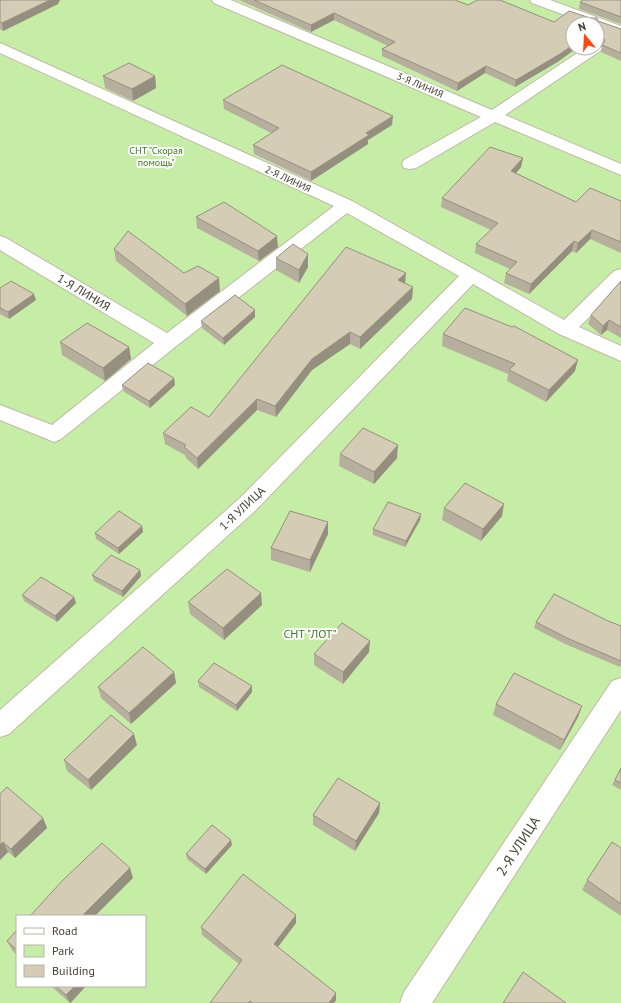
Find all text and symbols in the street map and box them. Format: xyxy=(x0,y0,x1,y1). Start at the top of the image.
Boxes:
north arrow xyxy=(565,16,605,56)
text: N xyxy=(576,19,588,34)
street label: 3-Я ЛИНИЯ xyxy=(395,69,445,101)
park label: СНТ "Скорая помощь" xyxy=(129,144,183,169)
street label: 2-Я ЛИНИЯ xyxy=(263,163,313,195)
street label: 1-Я ЛИНИЯ xyxy=(55,270,113,314)
street label: 1-Я УЛИЦА xyxy=(216,483,268,533)
park label: СНТ "ЛОТ" xyxy=(283,626,337,641)
street label: 2-Я УЛИЦА xyxy=(492,812,544,879)
legend xyxy=(16,915,146,987)
text: Road xyxy=(52,923,77,938)
text: Park xyxy=(52,943,74,958)
text: Building xyxy=(52,963,95,978)

